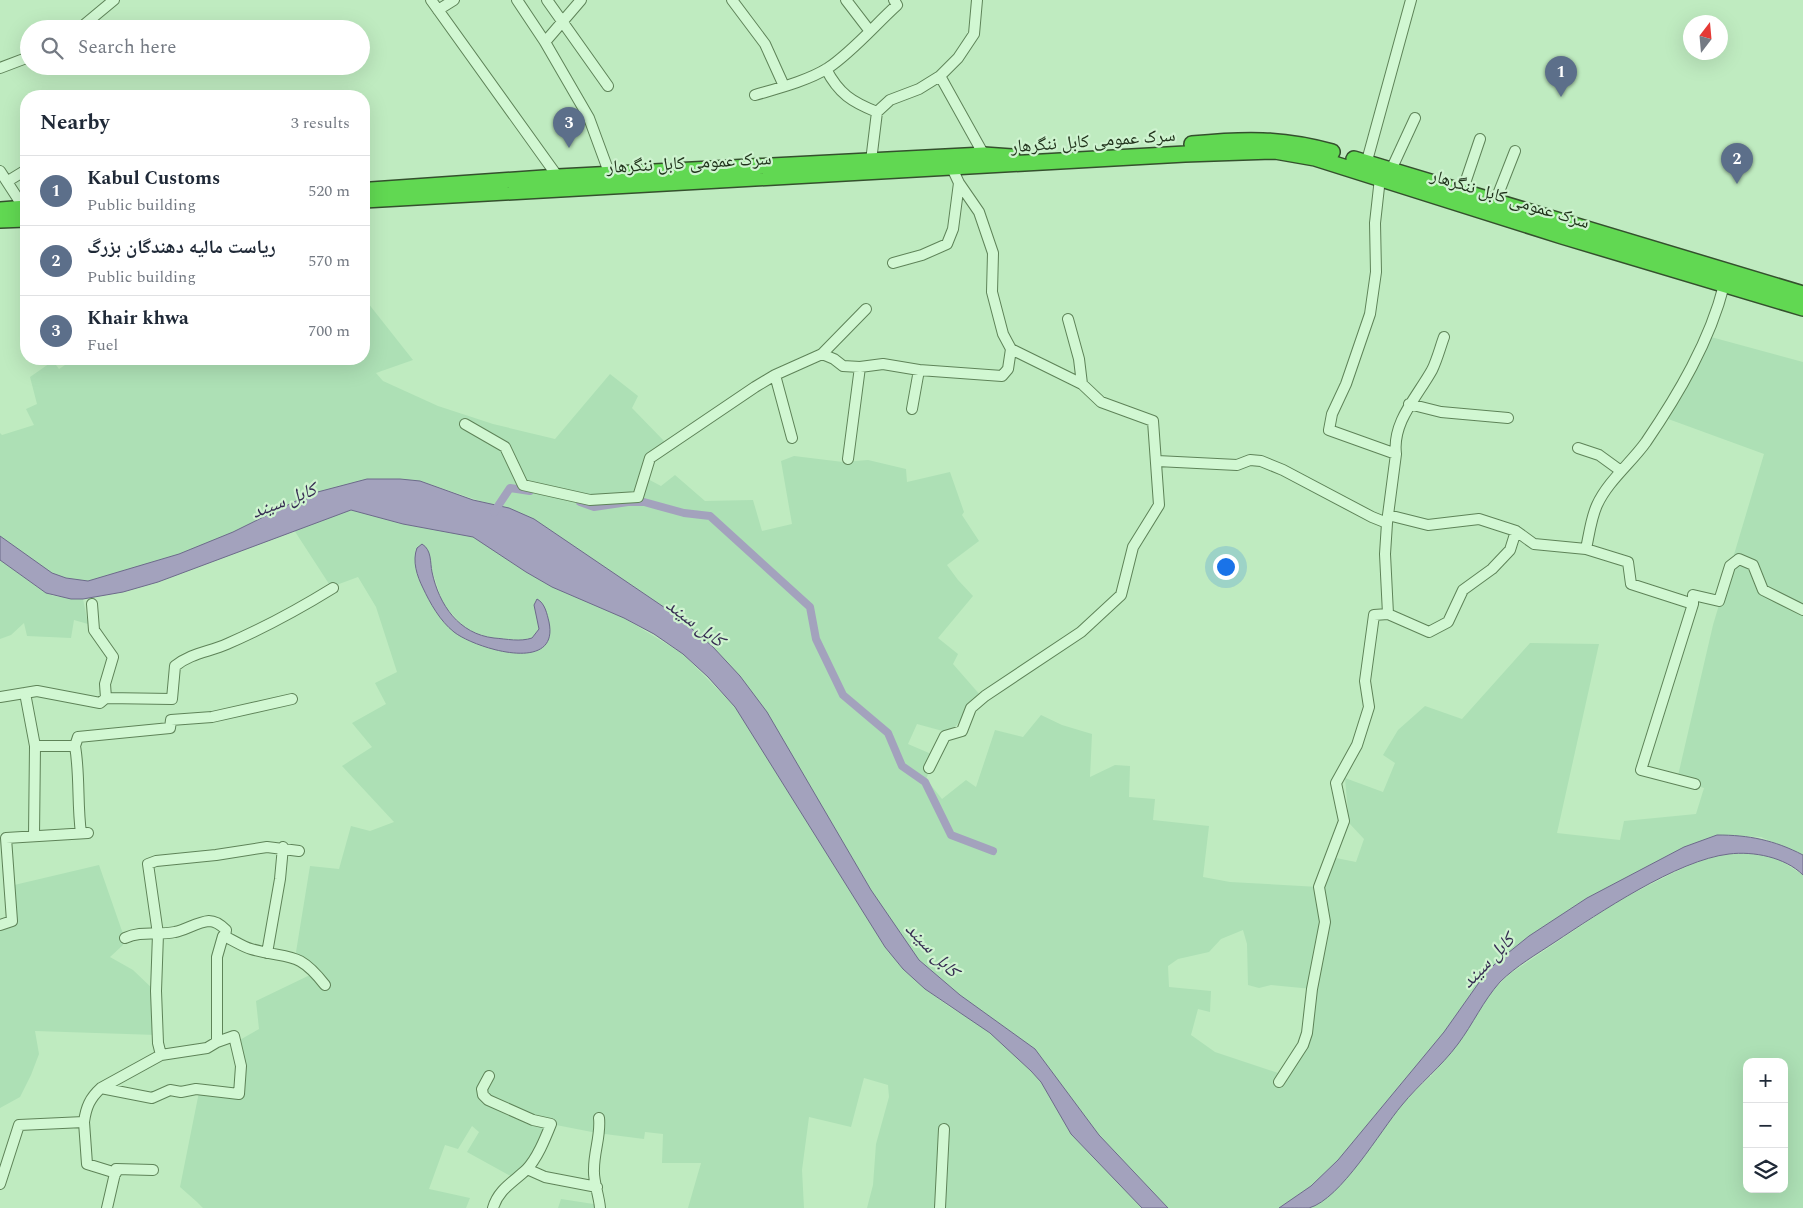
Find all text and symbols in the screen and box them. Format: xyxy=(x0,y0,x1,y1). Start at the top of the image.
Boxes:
north arrow xyxy=(1683,15,1728,60)
search box xyxy=(20,20,370,75)
text: Search here xyxy=(78,33,177,62)
icon: search xyxy=(38,34,66,62)
pin: 1 xyxy=(1545,56,1577,97)
text: Nearby xyxy=(40,107,110,139)
pin: 3 xyxy=(553,107,585,148)
text: 3 results xyxy=(291,111,350,135)
street label: سرک عمومی کابل ننگرهار xyxy=(1009,122,1176,160)
pin: 2 xyxy=(1721,143,1753,184)
street label: سرک عمومی کابل ننگرهار xyxy=(605,145,772,181)
street label: سرک عمومی کابل ننگرهار xyxy=(1426,162,1593,236)
text: Kabul Customs xyxy=(87,164,220,193)
text: 1 xyxy=(52,179,60,203)
text: 520 m xyxy=(308,179,350,203)
text: Public building xyxy=(87,193,196,217)
text: ریاست مالیه دهندگان بزرگ xyxy=(87,233,276,262)
text: 2 xyxy=(52,249,60,273)
text: 570 m xyxy=(308,249,350,273)
text: Public building xyxy=(87,265,196,289)
text: Khair khwa xyxy=(87,304,189,333)
text: 3 xyxy=(52,319,60,343)
text: 700 m xyxy=(308,319,350,343)
text: Fuel xyxy=(87,333,118,357)
water label: کابل سيند xyxy=(247,474,324,527)
your location xyxy=(1213,554,1239,580)
water label: کابل سيند xyxy=(659,591,733,657)
water label: کابل سيند xyxy=(898,916,968,987)
water label: کابل سيند xyxy=(1454,924,1524,995)
map controls xyxy=(1743,1058,1788,1193)
button: + xyxy=(1743,1058,1788,1103)
button: − xyxy=(1743,1103,1788,1148)
button: layers xyxy=(1743,1148,1788,1193)

